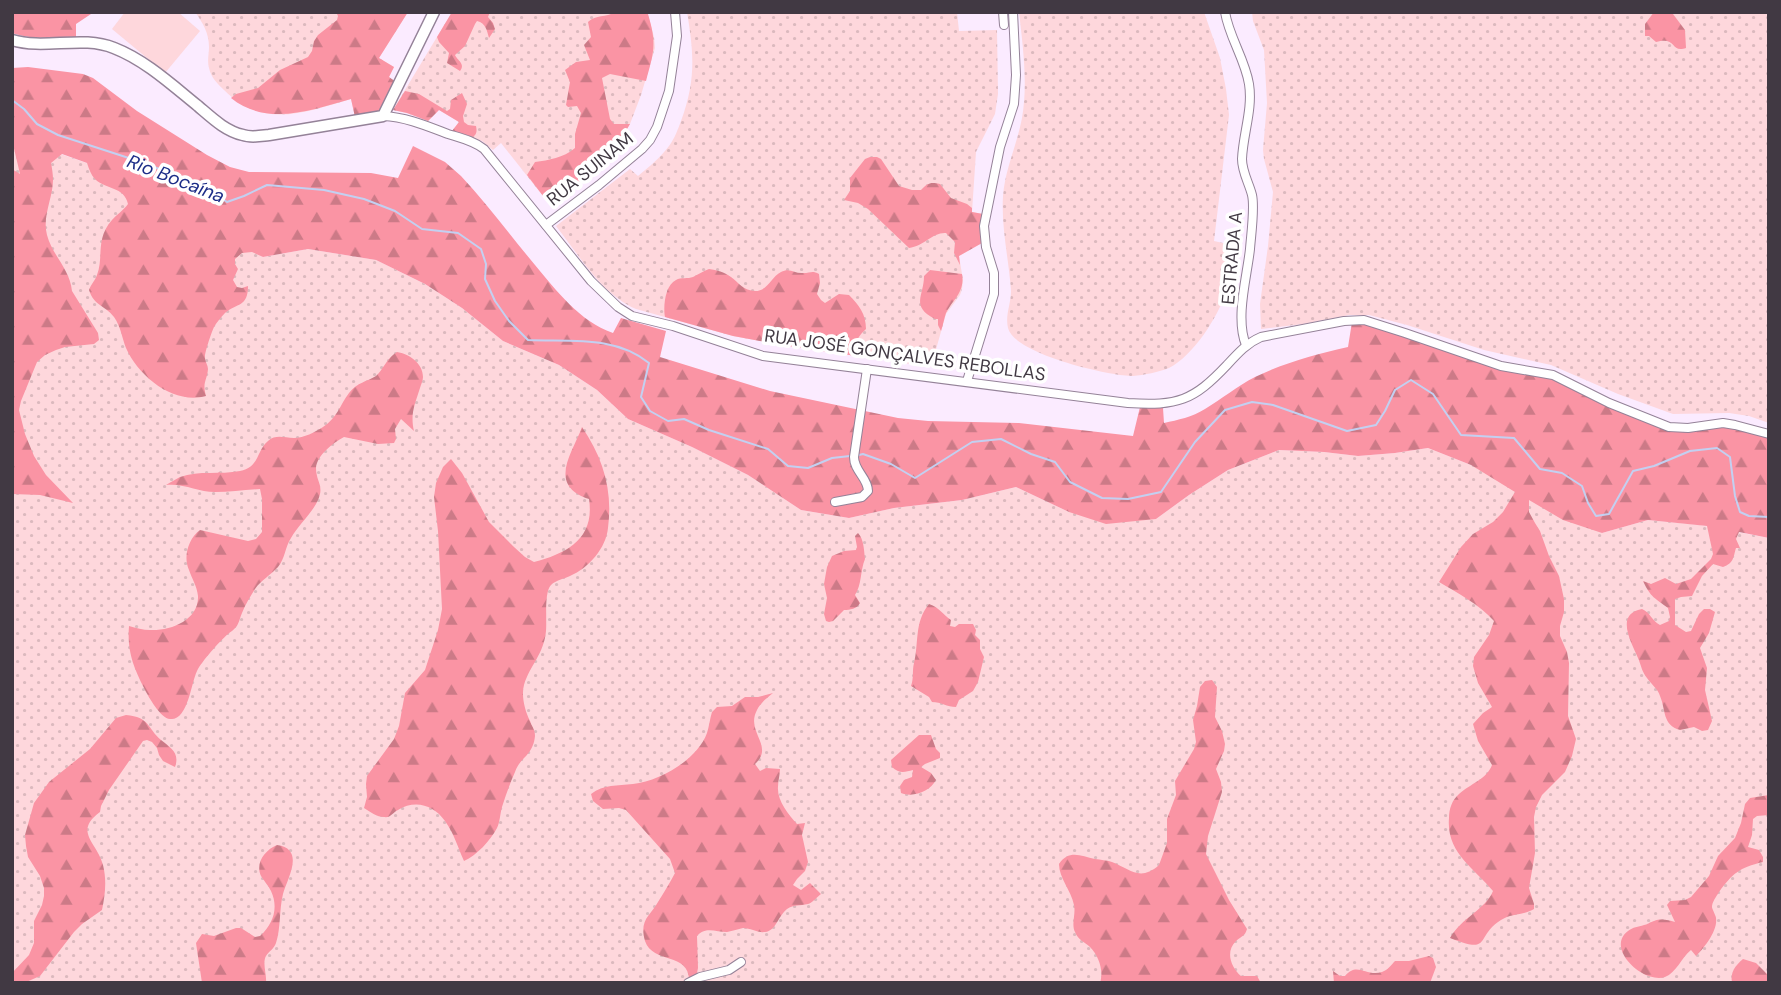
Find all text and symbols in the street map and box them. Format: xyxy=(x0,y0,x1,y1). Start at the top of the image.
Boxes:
street label: RUA SUINAM xyxy=(542,127,638,211)
water label: Rio Bocaína xyxy=(124,148,228,208)
street label: ESTRADA A xyxy=(1216,210,1248,305)
street label: RUA JOSÉ GONÇALVES REBOLLAS xyxy=(763,323,1047,387)

